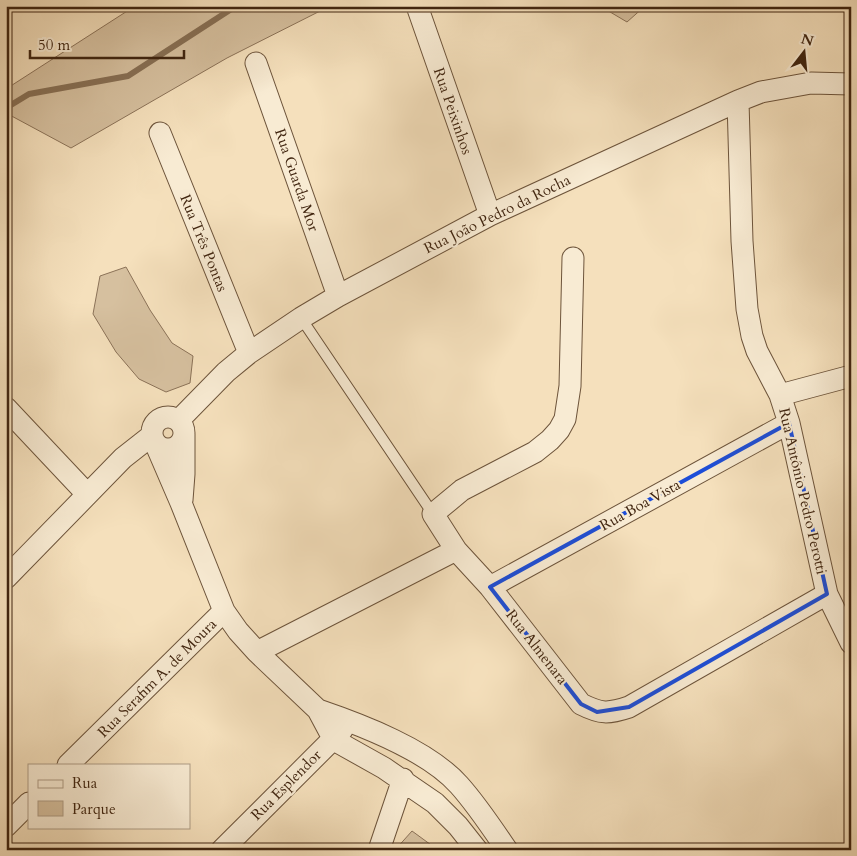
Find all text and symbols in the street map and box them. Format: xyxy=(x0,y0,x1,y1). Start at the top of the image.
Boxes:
scale bar xyxy=(30,28,184,60)
north arrow xyxy=(780,28,830,78)
text: N xyxy=(799,29,816,51)
text: 50 m xyxy=(38,35,70,55)
street label: Rua Peixinhos xyxy=(429,65,477,157)
street label: Rua Guarda Mor xyxy=(270,126,324,235)
street label: Rua João Pedro da Rocha xyxy=(420,170,574,258)
street label: Rua Três Pontas xyxy=(175,191,233,295)
street label: Rua Antônio Pedro Perotti xyxy=(774,406,832,576)
street label: Rua Boa Vista xyxy=(596,474,684,535)
street label: Rua Almenara xyxy=(501,605,573,689)
street label: Rua Serafim A. de Moura xyxy=(93,614,221,742)
street label: Rua Esplendor xyxy=(246,745,326,825)
legend xyxy=(28,764,190,828)
text: Rua xyxy=(72,773,98,793)
text: Parque xyxy=(72,799,116,819)

